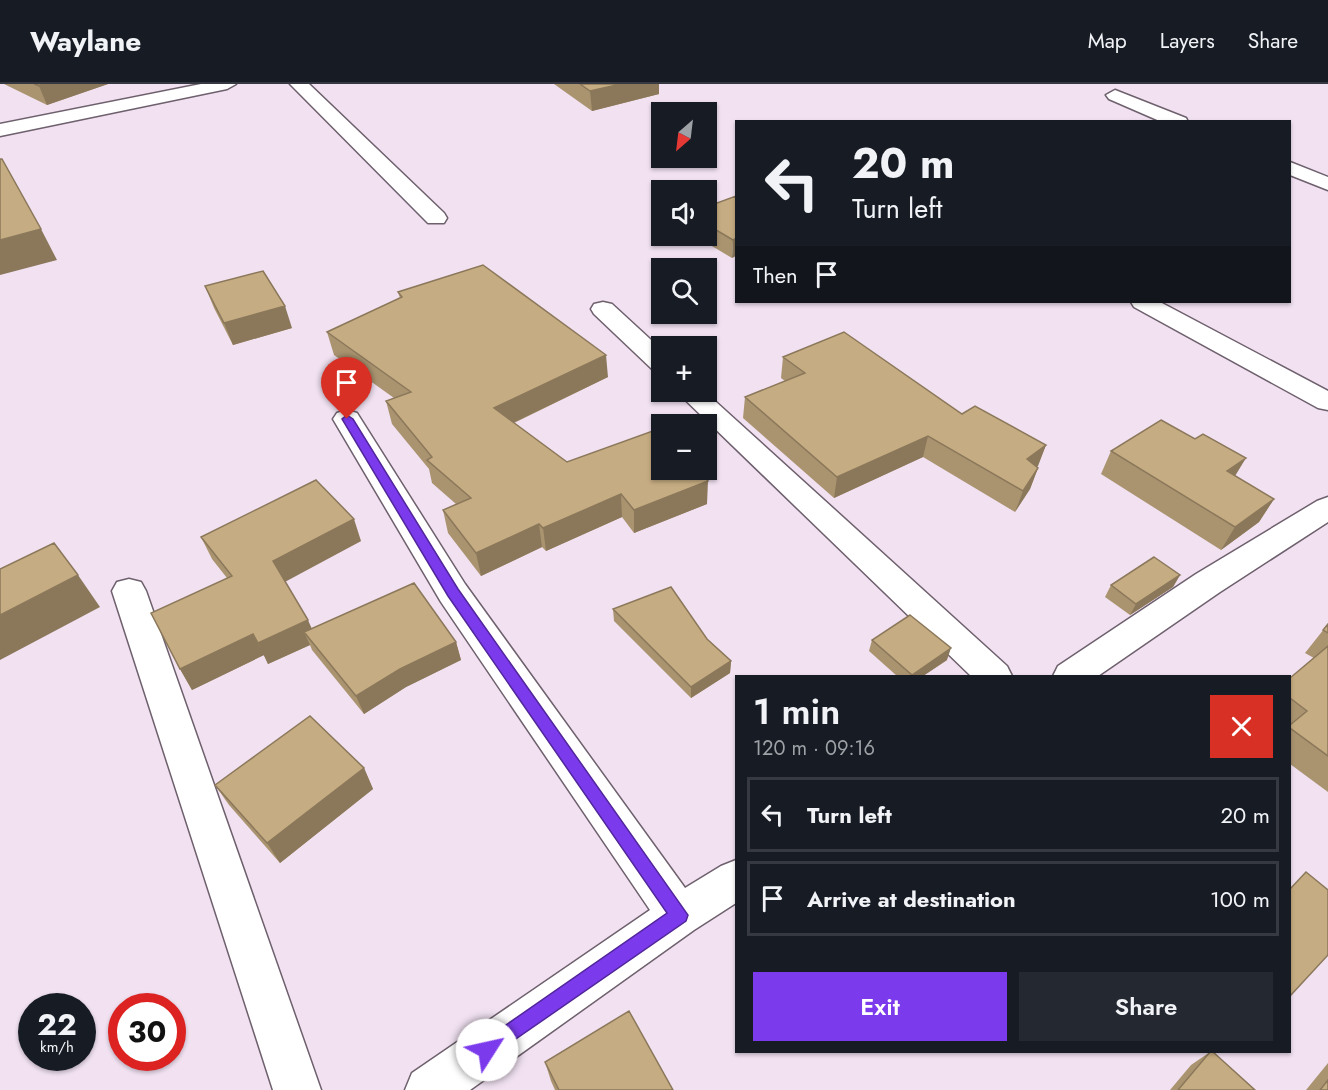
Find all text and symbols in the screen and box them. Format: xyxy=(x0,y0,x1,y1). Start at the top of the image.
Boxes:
text: Waylane xyxy=(30,21,141,62)
text: Map xyxy=(1088,26,1127,56)
text: Layers xyxy=(1160,26,1215,56)
text: Share xyxy=(1248,26,1298,56)
north arrow xyxy=(651,102,717,168)
map controls xyxy=(651,102,717,480)
text: 20 m xyxy=(852,133,954,194)
icon: left xyxy=(753,144,831,222)
button: sound xyxy=(651,180,717,246)
text: Turn left xyxy=(852,189,942,228)
button: search xyxy=(651,258,717,324)
icon: arrive xyxy=(810,258,843,291)
text: Then xyxy=(753,259,798,291)
button: + xyxy=(651,336,717,402)
pin xyxy=(321,357,372,419)
icon: arrive xyxy=(330,366,363,399)
button: − xyxy=(651,414,717,480)
text: 1 min xyxy=(753,685,840,737)
button: close xyxy=(1210,695,1273,758)
text: 120 m · 09:16 xyxy=(753,734,875,763)
icon: left xyxy=(756,798,789,831)
text: Turn left xyxy=(807,799,892,831)
text: 20 m xyxy=(1221,799,1270,831)
icon: arrive xyxy=(756,882,789,915)
text: Arrive at destination xyxy=(807,883,1016,915)
text: 100 m xyxy=(1210,883,1270,915)
button: Exit xyxy=(753,972,1007,1041)
button: Share xyxy=(1019,972,1273,1041)
speed limit sign: 30 xyxy=(108,993,186,1071)
text: 22 xyxy=(37,1003,77,1046)
position arrow xyxy=(455,1018,519,1082)
text: km/h xyxy=(40,1036,74,1058)

